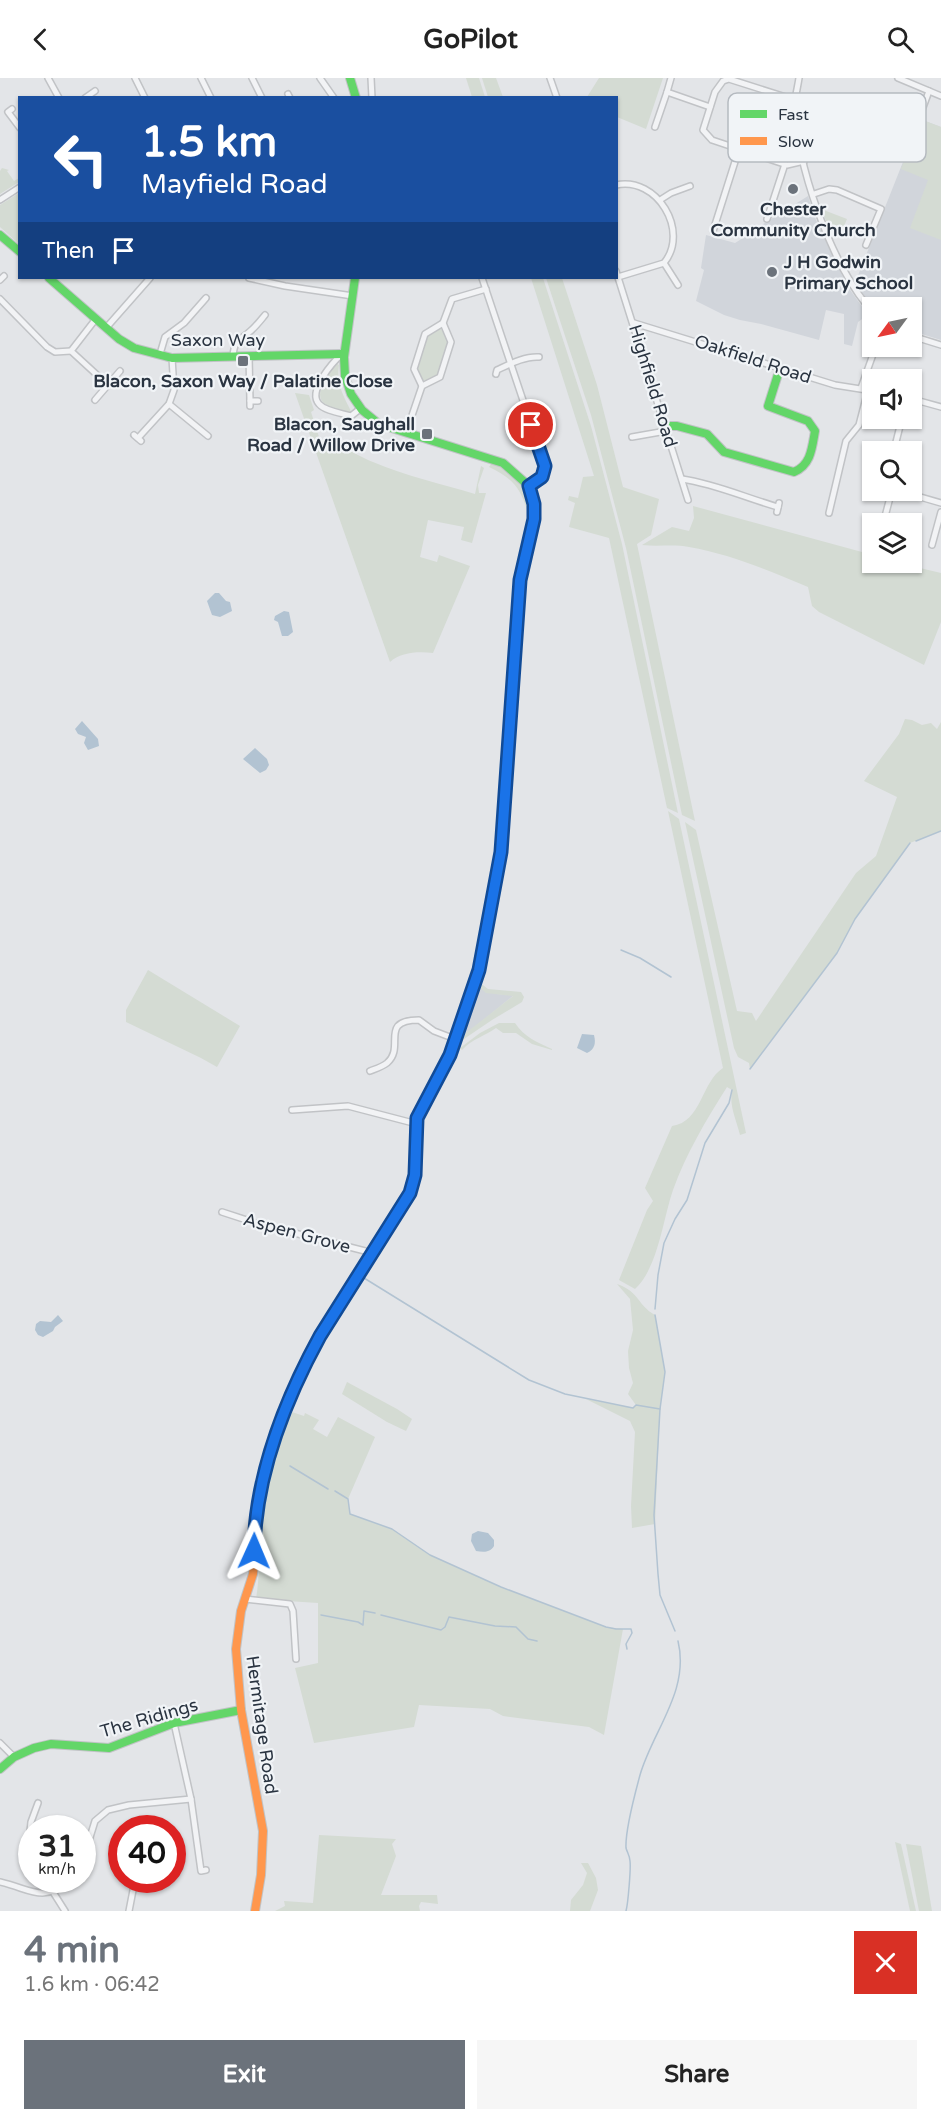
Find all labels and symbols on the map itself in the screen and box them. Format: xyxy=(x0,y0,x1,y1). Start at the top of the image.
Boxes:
legend xyxy=(728,93,926,162)
text: Fast xyxy=(778,105,809,125)
text: Slow xyxy=(778,132,814,152)
marker: Chester Community Church xyxy=(786,182,800,196)
place label: Chester Community Church xyxy=(710,198,876,241)
place label: J H Godwin Primary School xyxy=(783,251,913,294)
marker: J H Godwin Primary School xyxy=(765,265,779,279)
north arrow xyxy=(862,297,922,357)
street label: Highfield Road xyxy=(624,322,682,450)
street label: Saxon Way xyxy=(171,329,266,351)
street label: Oakfield Road xyxy=(692,330,814,388)
marker: Blacon, Saxon Way / Palatine Close xyxy=(236,354,250,368)
place label: Blacon, Saxon Way / Palatine Close xyxy=(93,370,393,392)
pin xyxy=(505,399,556,450)
place label: Blacon, Saughall Road / Willow Drive xyxy=(247,413,415,456)
marker: Blacon, Saughall Road / Willow Drive xyxy=(420,427,434,441)
street label: Aspen Grove xyxy=(241,1208,353,1258)
position arrow xyxy=(222,1519,286,1583)
street label: Hermitage Road xyxy=(241,1654,283,1796)
street label: The Ridings xyxy=(98,1694,200,1742)
speed limit sign: 40 xyxy=(108,1815,186,1893)

